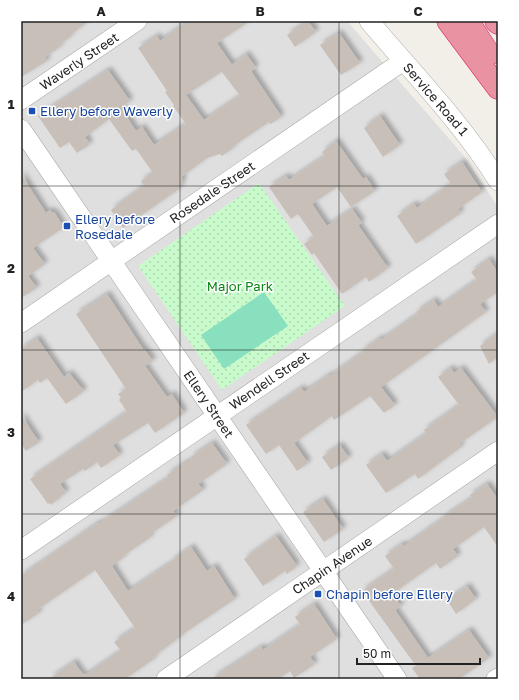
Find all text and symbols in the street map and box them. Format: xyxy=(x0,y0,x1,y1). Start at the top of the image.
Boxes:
text: A xyxy=(96,3,106,19)
text: B xyxy=(255,3,265,19)
text: C xyxy=(413,3,423,19)
street label: Waverly Street xyxy=(37,29,121,93)
street label: Service Road 1 xyxy=(400,59,472,139)
text: 1 xyxy=(8,96,15,112)
place label: Ellery before Waverly xyxy=(40,103,174,119)
marker: Ellery before Waverly xyxy=(27,106,37,116)
street label: Rosedale Street xyxy=(166,158,258,226)
place label: Ellery before Rosedale xyxy=(75,211,155,242)
marker: Ellery before Rosedale xyxy=(62,221,72,231)
text: 2 xyxy=(7,260,15,276)
park label: Major Park xyxy=(207,278,274,294)
street label: Wendell Street xyxy=(226,347,312,413)
street label: Ellery Street xyxy=(181,367,237,441)
text: 3 xyxy=(7,424,15,440)
street label: Chapin Avenue xyxy=(289,532,375,598)
place label: Chapin before Ellery xyxy=(326,586,454,602)
text: 4 xyxy=(7,588,15,604)
marker: Chapin before Ellery xyxy=(313,589,323,599)
scale bar xyxy=(357,640,480,666)
text: 50 m xyxy=(363,646,391,661)

